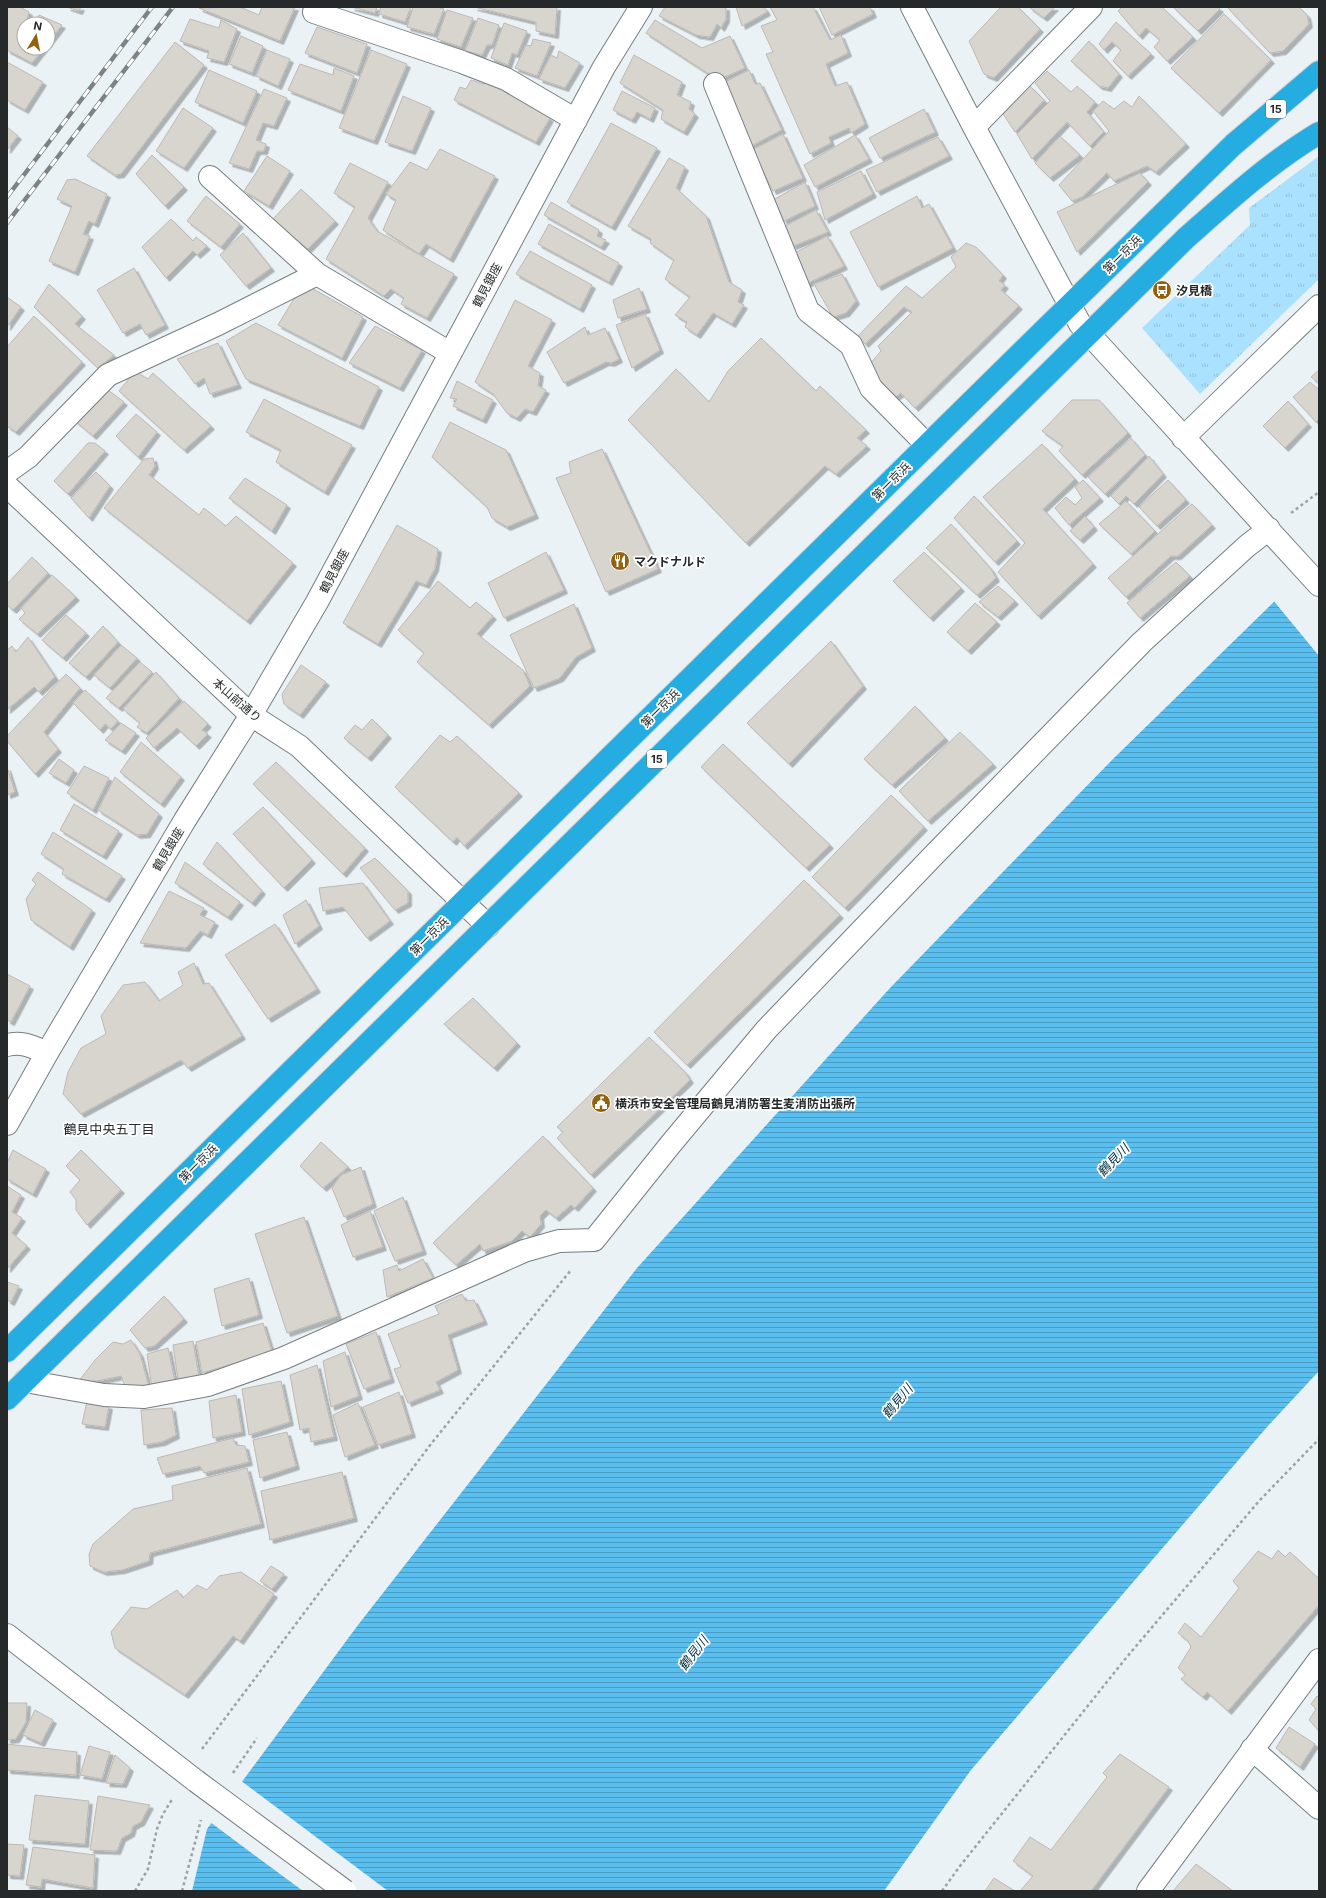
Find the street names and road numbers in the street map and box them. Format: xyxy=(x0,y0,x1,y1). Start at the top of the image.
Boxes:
road number: 15 xyxy=(1266,100,1286,118)
street label: 第一京浜 xyxy=(1100,232,1144,276)
street label: 鶴見銀座 xyxy=(469,260,505,310)
street label: 第一京浜 xyxy=(869,459,913,503)
street label: 鶴見銀座 xyxy=(316,546,352,596)
street label: 本山前通り xyxy=(209,675,265,725)
street label: 第一京浜 xyxy=(638,686,682,730)
road number: 15 xyxy=(647,750,667,768)
street label: 鶴見銀座 xyxy=(149,825,187,873)
street label: 第一京浜 xyxy=(407,914,451,958)
street label: 第一京浜 xyxy=(176,1141,220,1185)

